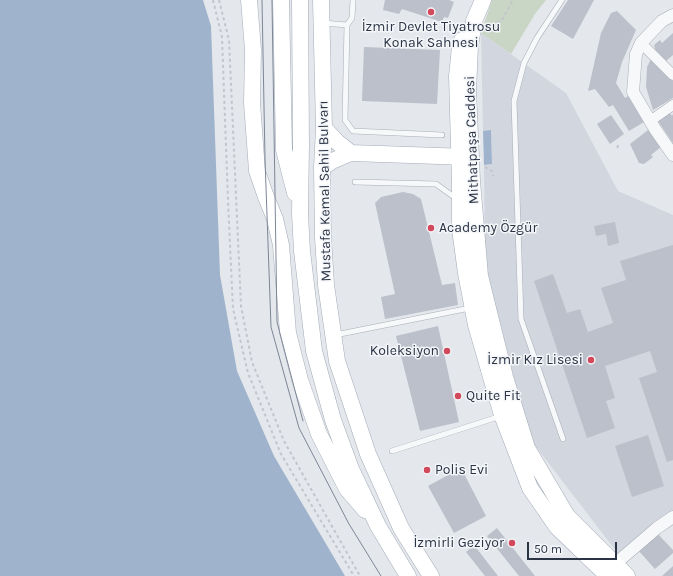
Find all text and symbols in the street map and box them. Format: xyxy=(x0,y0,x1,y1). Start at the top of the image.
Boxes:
marker: İzmir Devlet Tiyatrosu Konak Sahnesi xyxy=(426,7,436,17)
place label: İzmir Devlet Tiyatrosu Konak Sahnesi xyxy=(362,19,500,52)
street label: Mithatpaşa Caddesi xyxy=(461,75,483,205)
street label: Mustafa Kemal Sahil Bulvarı xyxy=(315,100,335,282)
place label: Academy Özgür xyxy=(439,220,538,236)
marker: Academy Özgür xyxy=(426,223,436,233)
place label: Koleksiyon xyxy=(370,343,439,359)
marker: Koleksiyon xyxy=(442,346,452,356)
place label: İzmir Kız Lisesi xyxy=(487,352,583,368)
marker: İzmir Kız Lisesi xyxy=(586,355,596,365)
place label: Quite Fit xyxy=(466,388,520,404)
marker: Quite Fit xyxy=(453,391,463,401)
place label: Polis Evi xyxy=(435,462,488,478)
marker: Polis Evi xyxy=(422,465,432,475)
scale bar xyxy=(529,534,619,560)
place label: İzmirli Geziyor xyxy=(413,535,504,551)
marker: İzmirli Geziyor xyxy=(507,538,517,548)
text: 50 m xyxy=(534,542,562,556)

